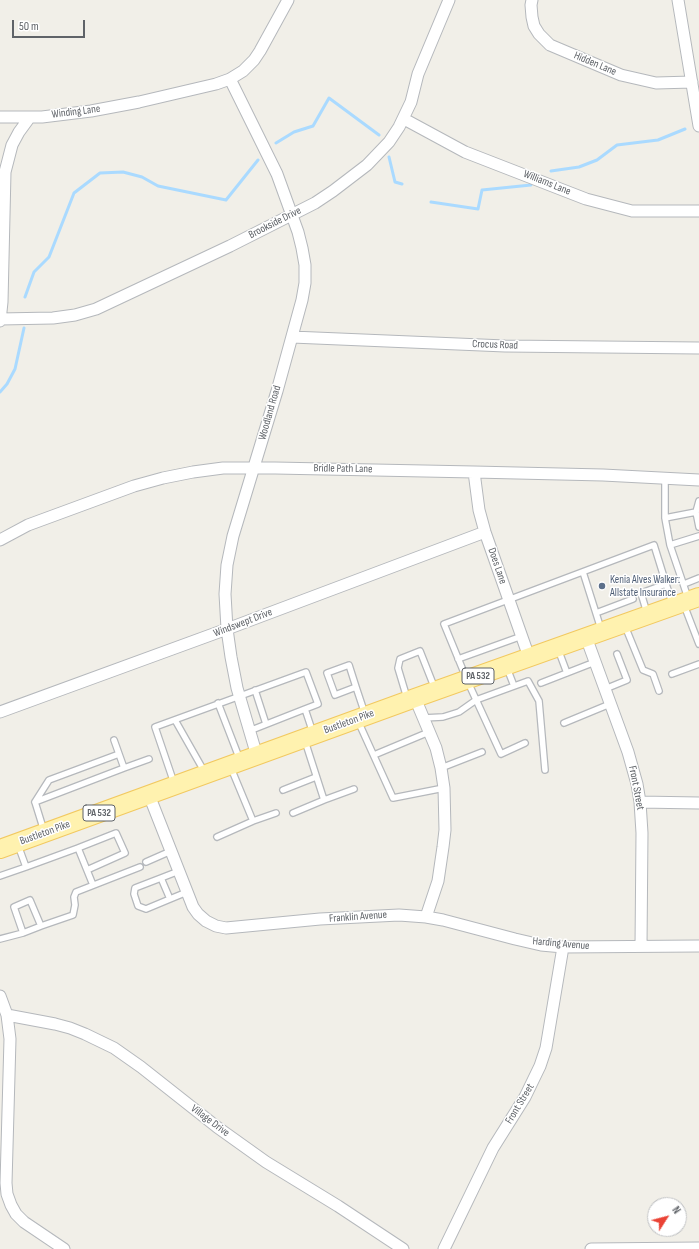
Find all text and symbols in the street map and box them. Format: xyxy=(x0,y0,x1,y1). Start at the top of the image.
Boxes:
scale bar xyxy=(14,12,87,38)
text: 50 m xyxy=(19,19,39,34)
street label: Hidden Lane xyxy=(572,49,618,79)
street label: Winding Lane xyxy=(51,102,101,122)
street label: Williams Lane xyxy=(521,168,573,198)
street label: Brookside Drive xyxy=(247,204,303,242)
street label: Crocus Road xyxy=(472,338,518,352)
street label: Woodland Road xyxy=(256,384,284,442)
street label: Bridle Path Lane xyxy=(313,462,373,476)
street label: Does Lane xyxy=(485,546,509,586)
place label: Kenia Alves Walker: Allstate Insurance xyxy=(610,573,680,599)
marker: Kenia Alves Walker: Allstate Insurance xyxy=(597,581,607,591)
street label: Windswept Drive xyxy=(212,606,274,640)
road number: PA 532 xyxy=(462,668,494,684)
street label: Bustleton Pike xyxy=(322,707,376,737)
street label: Front Street xyxy=(625,765,647,811)
road number: PA 532 xyxy=(83,805,115,821)
street label: Bustleton Pike xyxy=(18,818,72,848)
street label: Franklin Avenue xyxy=(329,908,387,926)
street label: Harding Avenue xyxy=(532,935,590,953)
street label: Front Street xyxy=(503,1081,537,1127)
street label: Village Drive xyxy=(188,1102,232,1140)
north arrow xyxy=(647,1197,687,1237)
text: N xyxy=(669,1204,683,1216)

